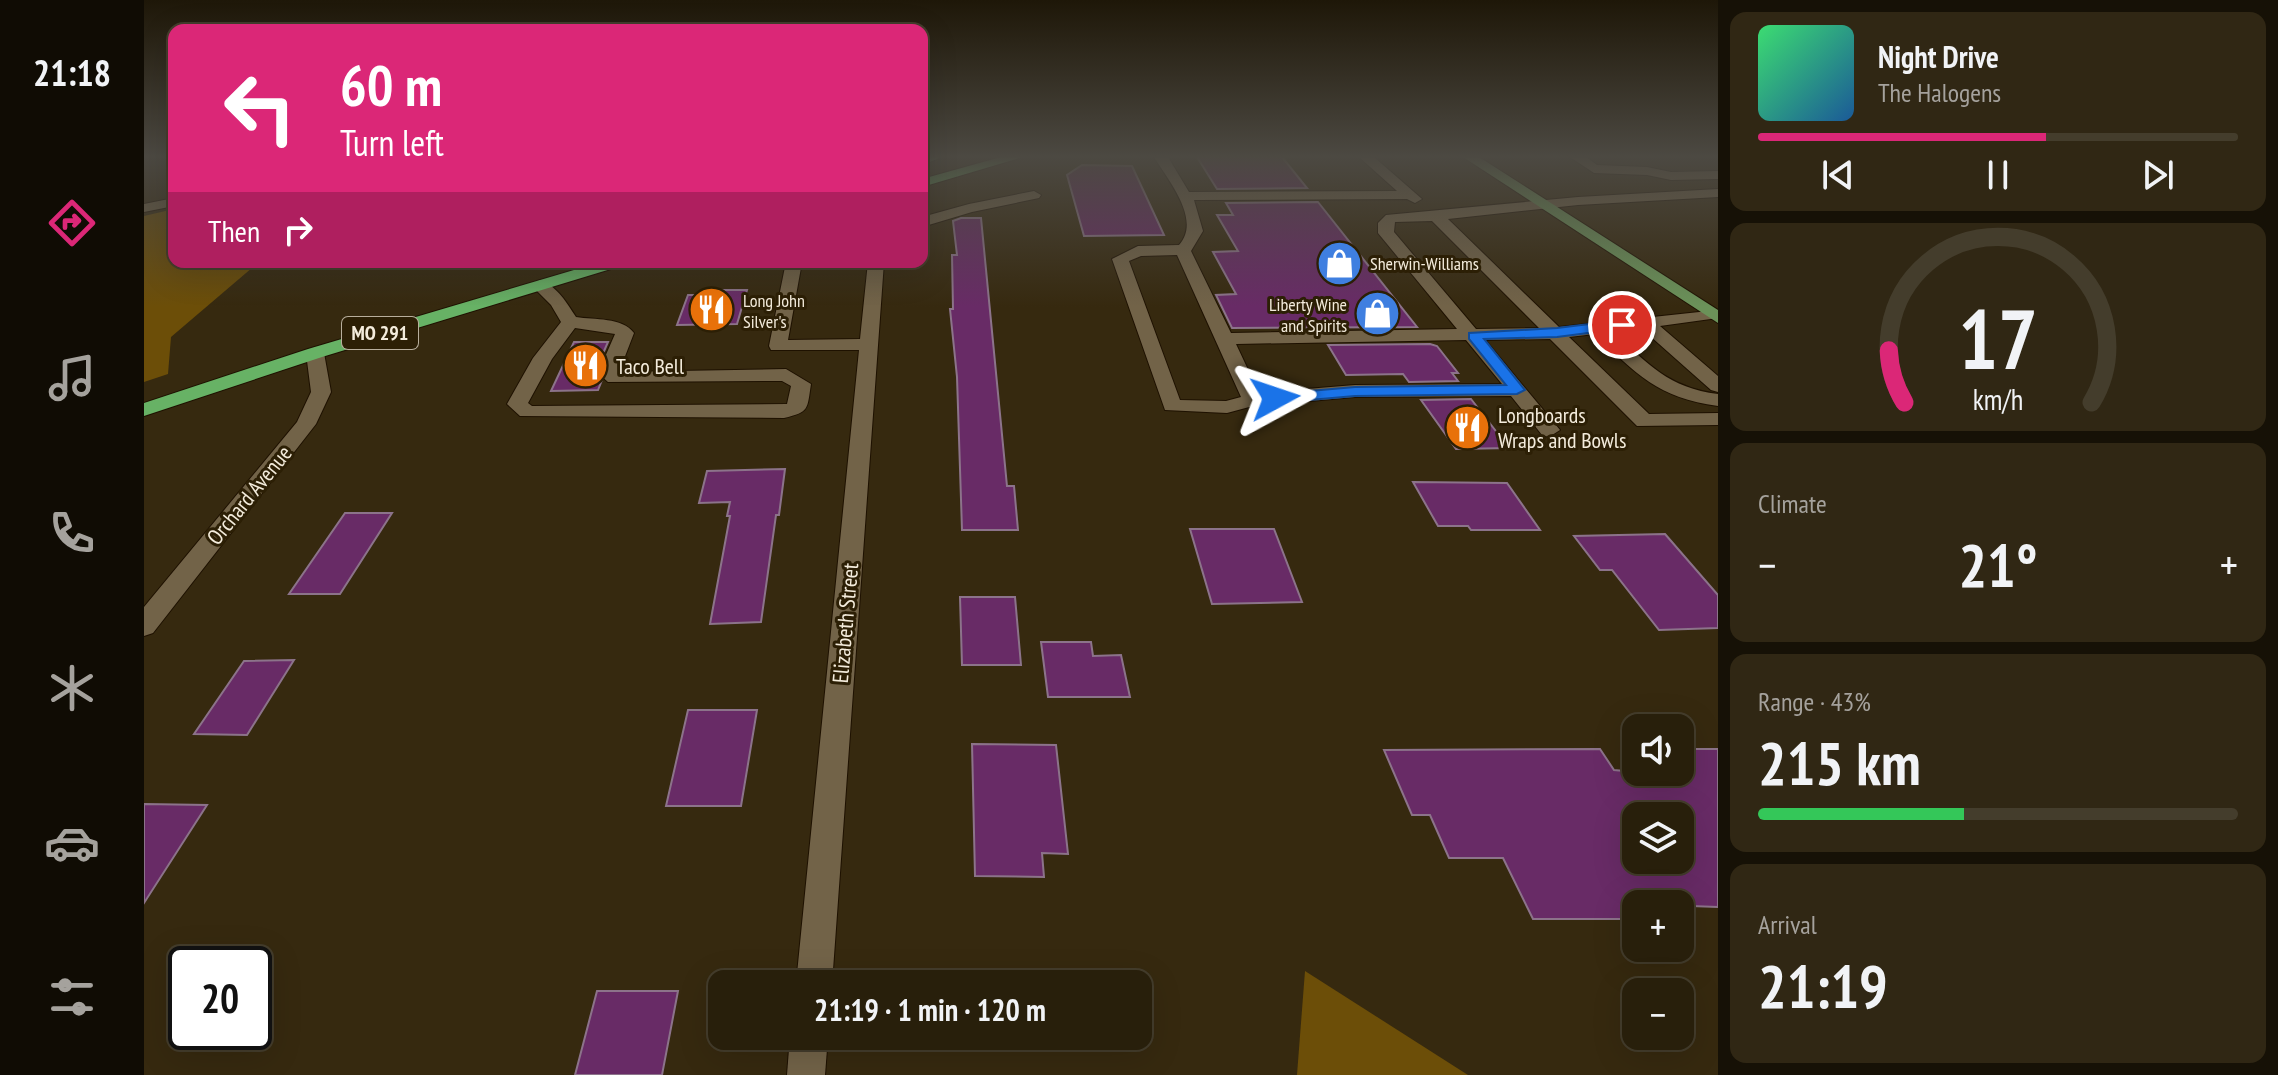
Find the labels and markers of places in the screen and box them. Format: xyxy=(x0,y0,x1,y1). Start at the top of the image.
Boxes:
shop icon: Sherwin-Williams xyxy=(1315,239,1363,287)
place label: Sherwin-Williams xyxy=(1370,252,1479,275)
restaurant icon: Long John Silver's xyxy=(688,286,736,334)
place label: Long John Silver's xyxy=(743,289,805,333)
shop icon: Liberty Wine and Spirits xyxy=(1354,290,1402,338)
pin xyxy=(1588,291,1656,359)
place label: Liberty Wine and Spirits xyxy=(1269,293,1347,337)
restaurant icon: Taco Bell xyxy=(561,342,609,390)
place label: Taco Bell xyxy=(616,352,685,380)
place label: Longboards Wraps and Bowls xyxy=(1498,401,1626,454)
restaurant icon: Longboards Wraps and Bowls xyxy=(1443,404,1491,452)

